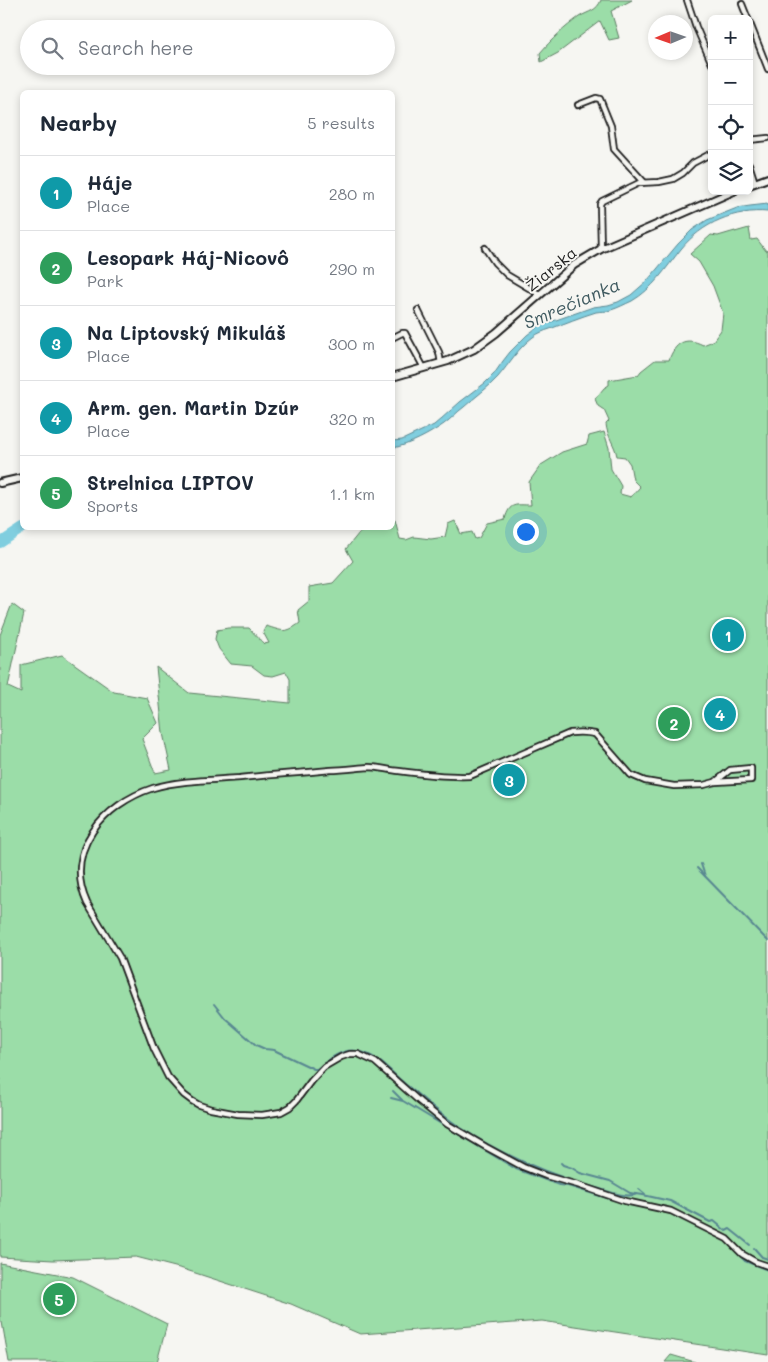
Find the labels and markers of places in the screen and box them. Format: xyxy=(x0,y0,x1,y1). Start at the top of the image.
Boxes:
pin: 1 xyxy=(712,616,744,654)
pin: 4 xyxy=(704,695,736,733)
pin: 2 xyxy=(658,704,690,742)
pin: 3 xyxy=(493,761,525,799)
pin: 5 xyxy=(43,1280,75,1318)

